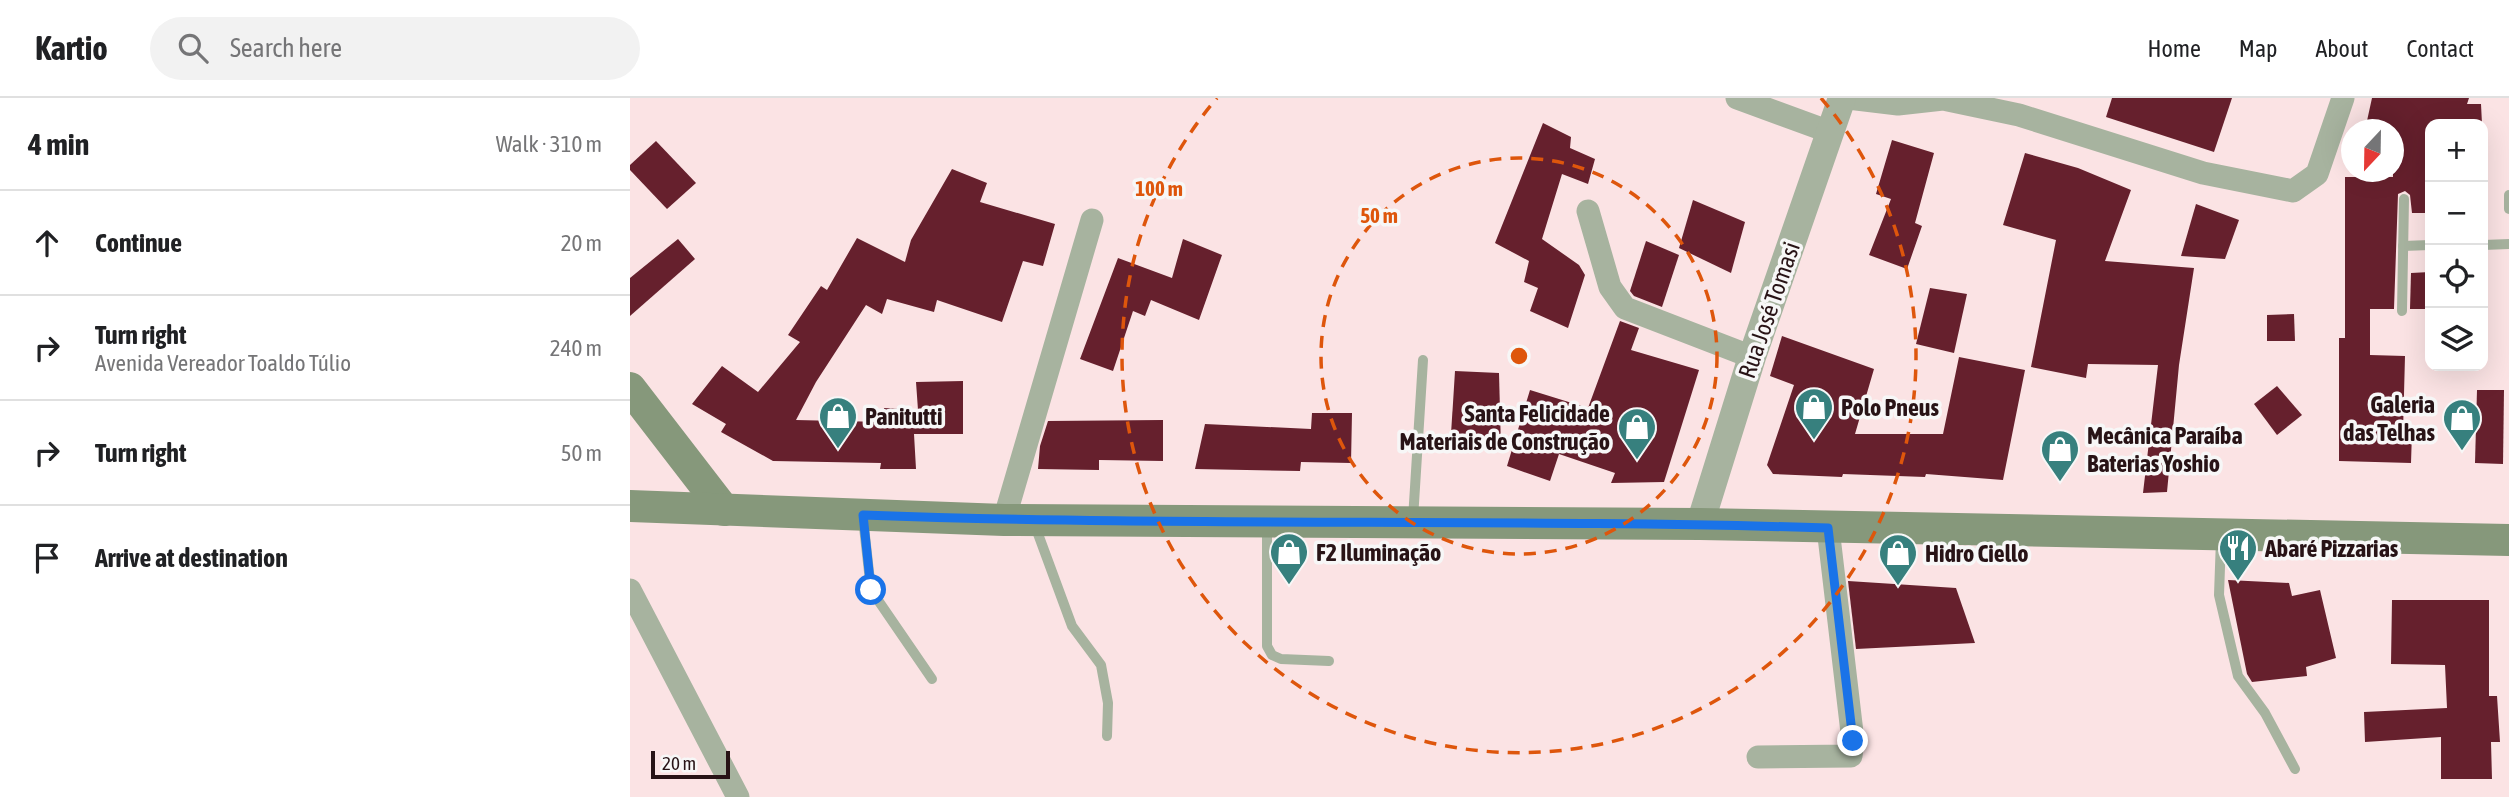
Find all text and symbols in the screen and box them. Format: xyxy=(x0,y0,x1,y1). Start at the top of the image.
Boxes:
search box xyxy=(150,17,640,80)
text: Kartio xyxy=(35,29,108,67)
icon: search xyxy=(174,29,212,67)
text: Search here xyxy=(230,33,342,63)
text: Home xyxy=(2147,35,2201,62)
text: Map xyxy=(2239,35,2277,62)
text: About xyxy=(2315,35,2368,62)
text: Contact xyxy=(2406,35,2474,62)
north arrow xyxy=(2341,119,2404,182)
map controls xyxy=(2425,119,2488,371)
button: + xyxy=(2425,119,2488,182)
text: 4 min xyxy=(28,127,89,161)
text: Walk · 310 m xyxy=(496,131,602,157)
text: 100 m xyxy=(1135,176,1183,200)
button: − xyxy=(2425,182,2488,245)
text: 50 m xyxy=(1360,203,1398,227)
icon: ahead xyxy=(28,224,66,262)
text: Continue xyxy=(95,228,182,258)
text: 20 m xyxy=(561,230,602,256)
street label: Rua José Tomasi xyxy=(1733,238,1805,382)
button: locate xyxy=(2425,245,2488,308)
button: layers xyxy=(2425,308,2488,371)
text: Turn right xyxy=(95,320,186,350)
icon: right xyxy=(28,329,66,367)
text: 240 m xyxy=(550,335,602,361)
centre of rings xyxy=(1507,344,1531,368)
text: Avenida Vereador Toaldo Túlio xyxy=(95,350,351,376)
shop icon: Polo Pneus xyxy=(1793,386,1835,441)
place label: Galeria das Telhas xyxy=(2343,391,2436,446)
place label: Polo Pneus xyxy=(1841,394,1939,421)
shop icon: Panitutti xyxy=(817,395,859,450)
shop icon: Galeria das Telhas xyxy=(2441,397,2483,452)
place label: Santa Felicidade Materiais de Construção xyxy=(1399,400,1610,455)
place label: Panitutti xyxy=(865,403,942,430)
shop icon: Santa Felicidade Materiais de Construção xyxy=(1616,406,1658,461)
place label: Mecânica Paraíba Baterias Yoshio xyxy=(2087,422,2243,477)
shop icon: Mecânica Paraíba Baterias Yoshio xyxy=(2039,428,2081,483)
icon: right xyxy=(28,434,66,472)
text: Turn right xyxy=(95,438,186,468)
text: 50 m xyxy=(561,440,602,466)
restaurant icon: Abaré Pizzarias xyxy=(2217,527,2259,582)
shop icon: F2 Iluminação xyxy=(1268,531,1310,586)
shop icon: Hidro Ciello xyxy=(1877,532,1919,587)
place label: Abaré Pizzarias xyxy=(2264,535,2399,562)
icon: arrive xyxy=(28,539,66,577)
place label: F2 Iluminação xyxy=(1316,539,1441,566)
place label: Hidro Ciello xyxy=(1925,540,2028,567)
text: Arrive at destination xyxy=(95,543,288,573)
route start xyxy=(855,574,886,605)
route end xyxy=(1837,725,1868,756)
scale bar xyxy=(651,748,730,780)
text: 20 m xyxy=(662,752,696,774)

